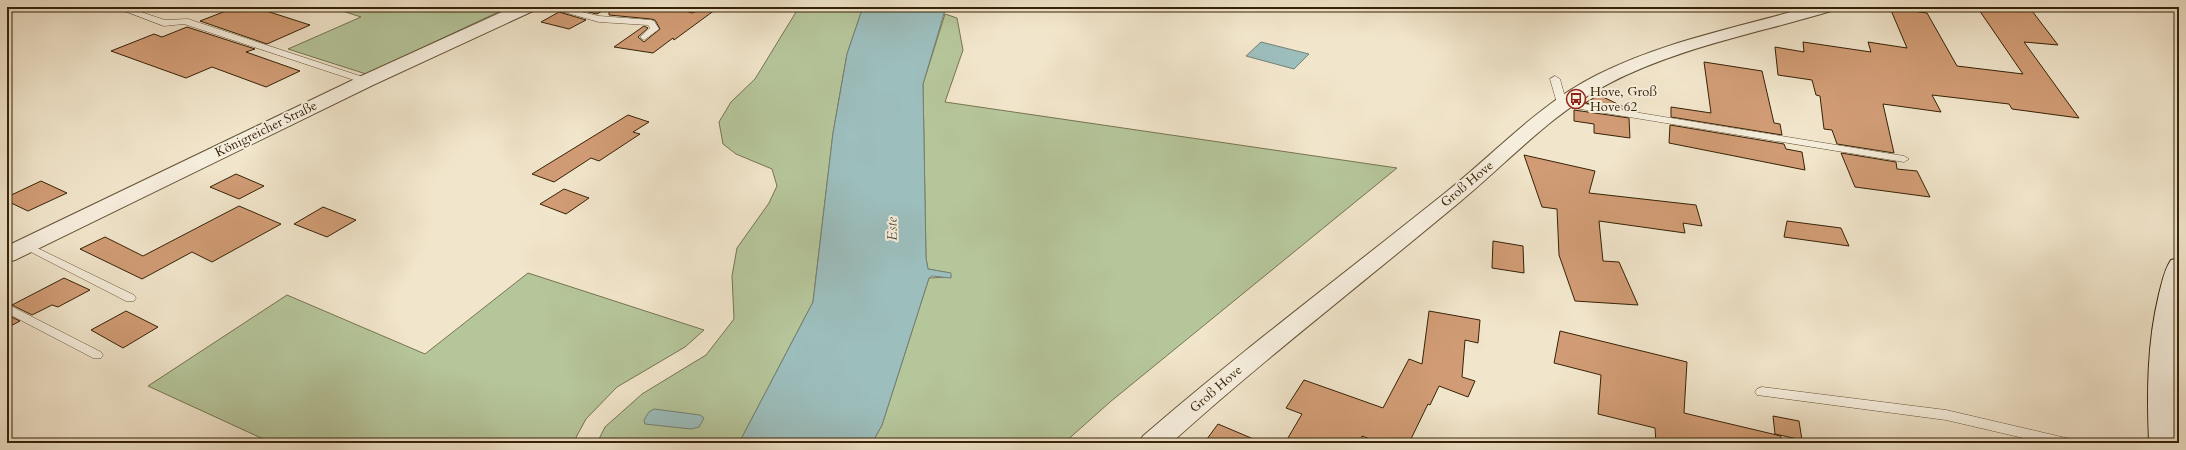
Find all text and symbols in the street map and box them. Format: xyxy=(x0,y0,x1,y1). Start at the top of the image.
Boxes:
place label: Hove, Groß Hove 62 xyxy=(1590,83,1657,116)
bus stop icon: Hove, Groß Hove 62 xyxy=(1565,88,1587,110)
street label: Königreicher Straße xyxy=(212,97,320,161)
street label: Groß Hove xyxy=(1437,157,1497,211)
water label: Este xyxy=(882,217,902,241)
street label: Groß Hove xyxy=(1186,361,1246,417)

